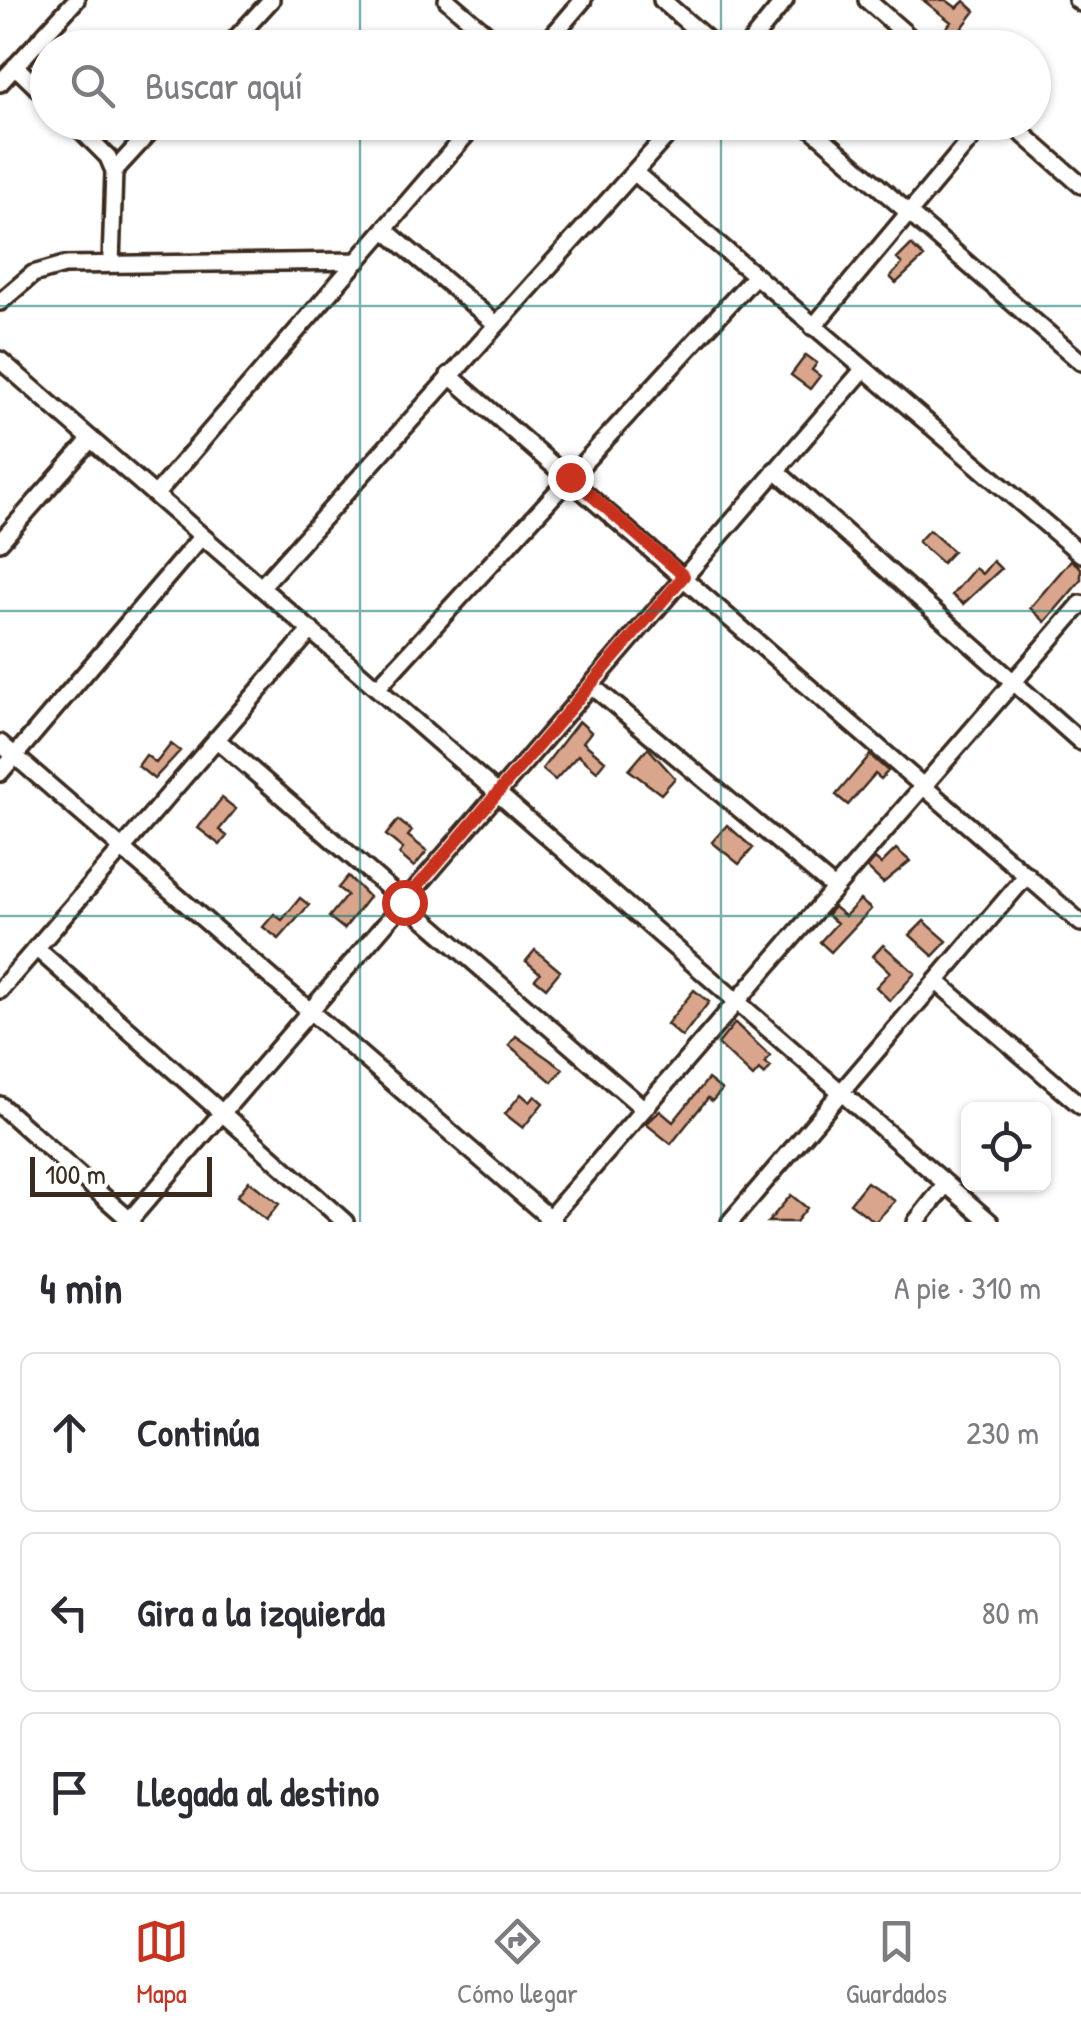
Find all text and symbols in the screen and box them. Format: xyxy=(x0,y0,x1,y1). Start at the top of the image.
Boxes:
search box xyxy=(30,30,1051,140)
icon: search xyxy=(65,58,120,113)
text: Buscar aquí xyxy=(145,59,303,111)
route end xyxy=(548,455,594,501)
route start xyxy=(382,880,428,926)
map controls xyxy=(961,1102,1051,1192)
button: locate xyxy=(961,1102,1051,1192)
scale bar xyxy=(30,1152,212,1196)
text: 100 m xyxy=(45,1155,106,1193)
text: 4 min xyxy=(40,1259,122,1316)
text: A pie · 310 m xyxy=(894,1266,1041,1309)
icon: ahead xyxy=(42,1405,97,1460)
text: Continúa xyxy=(137,1406,259,1458)
text: 230 m xyxy=(966,1411,1039,1454)
icon: left xyxy=(42,1585,97,1640)
text: Gira a la izquierda xyxy=(137,1586,385,1638)
text: 80 m xyxy=(982,1591,1039,1634)
icon: arrive xyxy=(42,1765,97,1820)
text: Llegada al destino xyxy=(137,1766,379,1818)
tab: Mapa xyxy=(134,1914,189,2012)
tab: Cómo llegar xyxy=(457,1914,578,2012)
tab: Guardados xyxy=(846,1914,947,2012)

